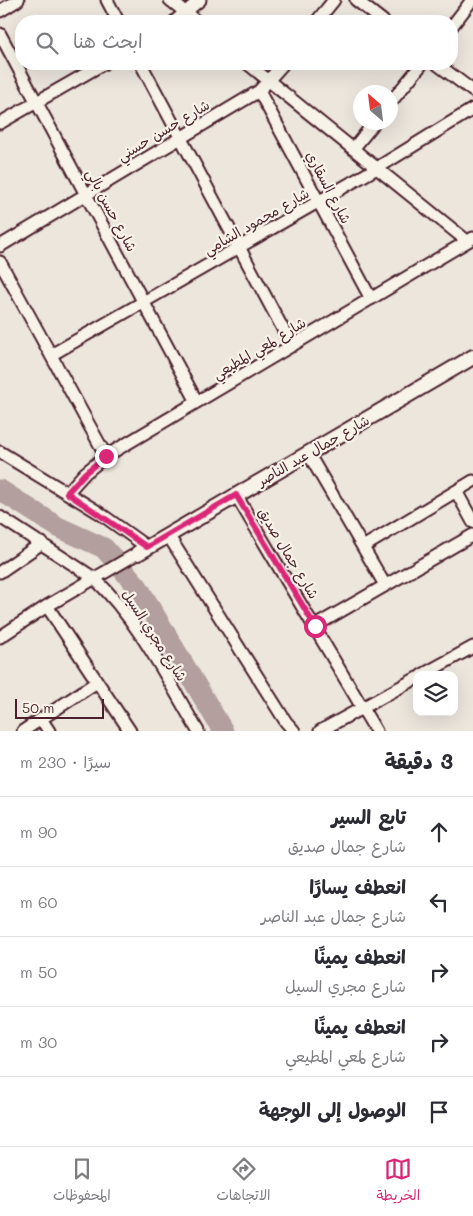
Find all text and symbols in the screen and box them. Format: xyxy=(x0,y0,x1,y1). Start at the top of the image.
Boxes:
search box xyxy=(15,15,458,70)
text: ابحث هنا xyxy=(73,28,143,53)
icon: search xyxy=(33,29,61,57)
north arrow xyxy=(353,85,398,130)
street label: شارع حسن حسني xyxy=(113,95,215,169)
street label: شارع السقاري xyxy=(300,147,356,228)
street label: شارع حسن بالي xyxy=(79,165,142,257)
street label: شارع محمود الشامي xyxy=(200,183,314,262)
street label: شارع لمعي المطيعي xyxy=(209,313,311,387)
street label: شارع جمال عبد الناصر xyxy=(252,410,373,491)
route end xyxy=(95,445,118,468)
street label: شارع جمال صديق xyxy=(253,504,324,603)
street label: شارع مجري السيل xyxy=(117,585,192,686)
route start xyxy=(304,615,327,638)
map controls xyxy=(413,671,458,716)
button: layers xyxy=(413,671,458,716)
scale bar xyxy=(15,696,104,719)
text: 50 m xyxy=(22,698,54,717)
text: 3 دقيقة xyxy=(384,747,453,774)
text: سيرًا · 230 m xyxy=(20,751,111,772)
text: تابع السير xyxy=(331,804,406,829)
icon: ahead xyxy=(425,818,453,846)
text: 90 m xyxy=(20,821,57,842)
text: شارع جمال صديق xyxy=(288,835,406,856)
text: انعطف يسارًا xyxy=(309,874,406,899)
icon: left xyxy=(425,888,453,916)
text: 60 m xyxy=(20,891,57,912)
text: شارع جمال عبد الناصر xyxy=(261,905,406,926)
text: انعطف يمينًا xyxy=(314,944,406,969)
icon: right xyxy=(425,958,453,986)
text: 50 m xyxy=(20,961,57,982)
text: شارع مجري السيل xyxy=(285,975,406,996)
text: انعطف يمينًا xyxy=(314,1014,406,1039)
icon: right xyxy=(425,1028,453,1056)
text: 30 m xyxy=(20,1031,57,1052)
text: شارع لمعي المطيعي xyxy=(285,1045,406,1066)
text: الوصول إلى الوجهة xyxy=(259,1097,406,1122)
icon: arrive xyxy=(425,1098,453,1126)
tab: المحفوظات xyxy=(53,1155,111,1208)
tab: الاتجاهات xyxy=(216,1155,271,1208)
tab: الخريطة xyxy=(376,1155,420,1208)

